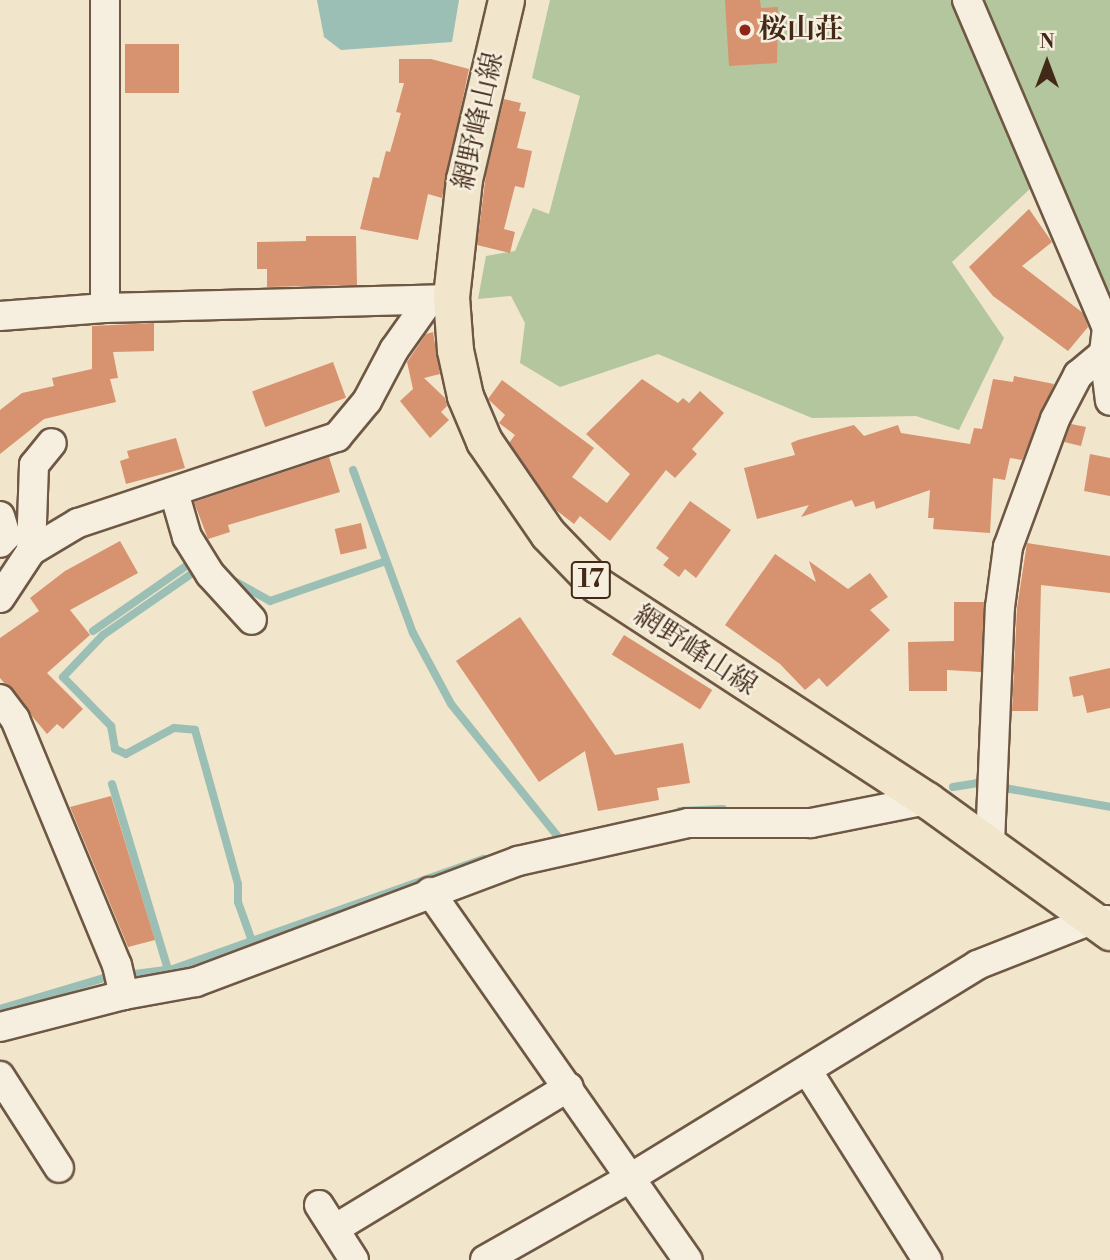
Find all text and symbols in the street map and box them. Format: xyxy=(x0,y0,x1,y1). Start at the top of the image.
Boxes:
place label: 桜山荘 xyxy=(759,13,843,47)
marker: 桜山荘 xyxy=(737,22,753,38)
north arrow xyxy=(1012,28,1082,98)
text: N xyxy=(1039,30,1055,54)
street label: 網野峰山線 xyxy=(447,49,511,193)
road number: 17 xyxy=(570,558,612,602)
street label: 網野峰山線 xyxy=(627,599,763,703)

